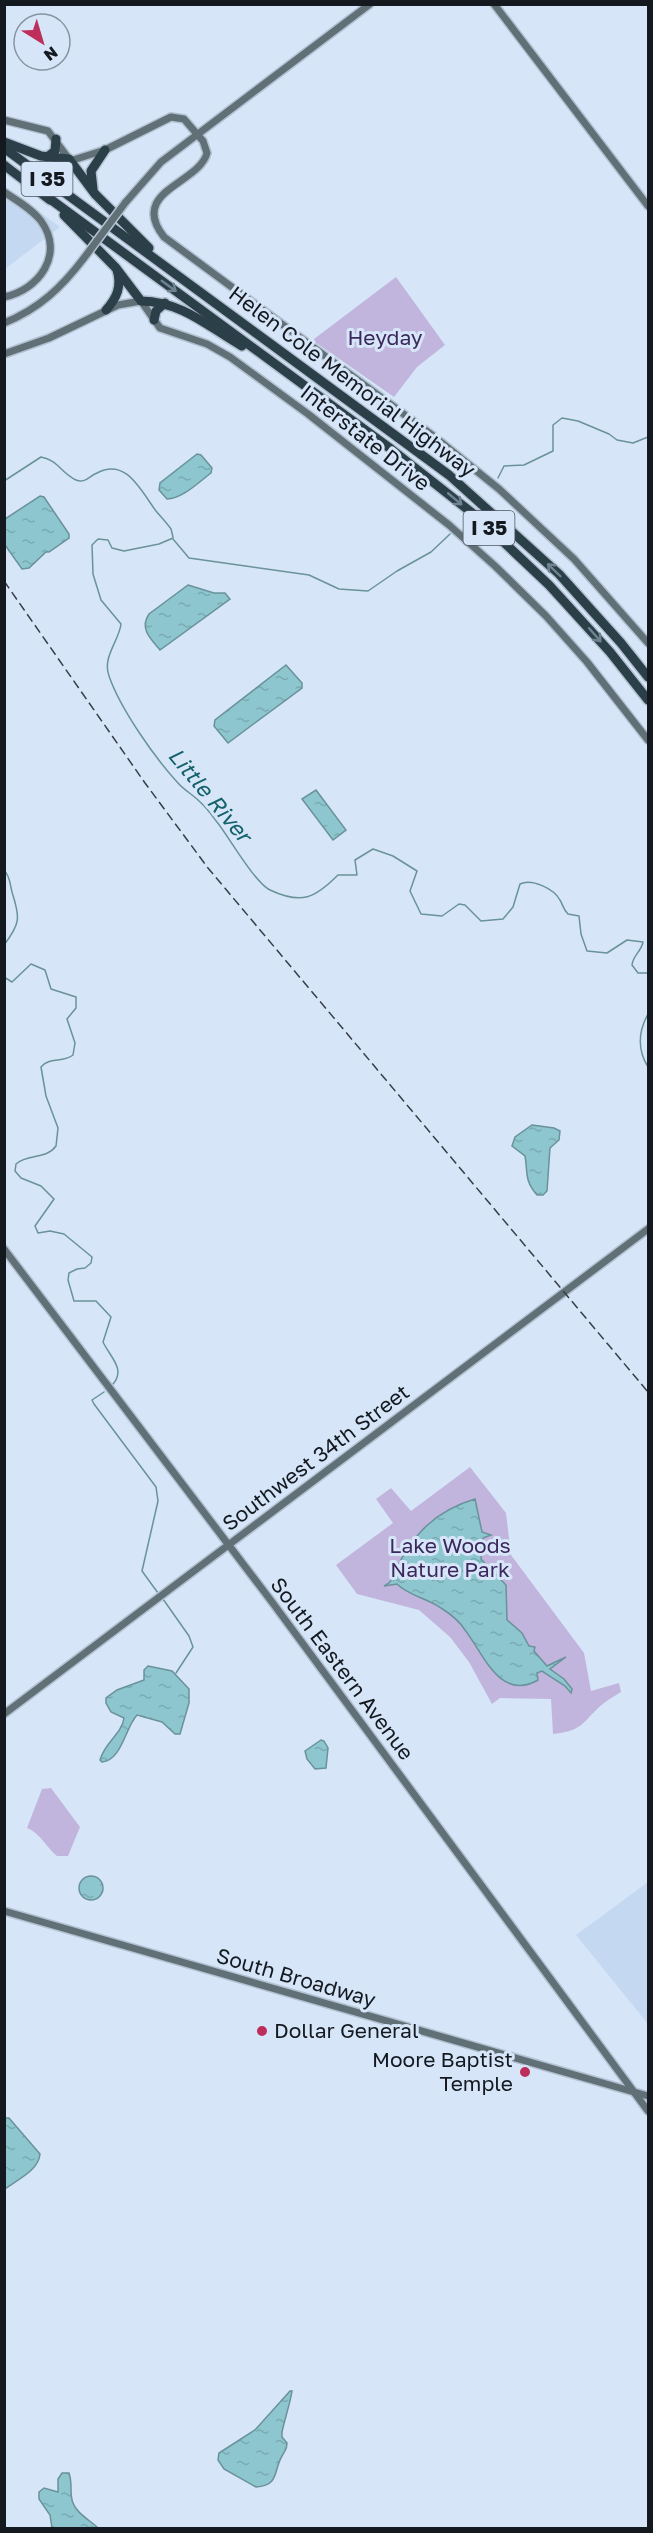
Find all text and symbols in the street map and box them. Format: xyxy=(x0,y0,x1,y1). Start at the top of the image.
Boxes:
north arrow xyxy=(12,12,72,72)
text: N xyxy=(40,42,62,66)
road number: I 35 xyxy=(22,162,72,196)
one-way arrow xyxy=(160,280,176,292)
street label: Helen Cole Memorial Highway xyxy=(224,280,481,483)
park label: Heyday xyxy=(347,324,423,350)
street label: Interstate Drive xyxy=(296,379,436,496)
one-way arrow xyxy=(447,492,462,506)
road number: I 35 xyxy=(464,511,514,545)
one-way arrow xyxy=(547,563,562,577)
one-way arrow xyxy=(588,627,602,642)
water label: Little River xyxy=(163,742,260,850)
street label: Southwest 34th Street xyxy=(217,1378,414,1536)
park label: Lake Woods Nature Park xyxy=(389,1532,511,1582)
street label: South Eastern Avenue xyxy=(266,1572,420,1765)
street label: South Broadway xyxy=(214,1942,379,2012)
place label: Dollar General xyxy=(274,2017,419,2043)
marker: Dollar General xyxy=(255,2024,269,2038)
place label: Moore Baptist Temple xyxy=(372,2046,513,2096)
marker: Moore Baptist Temple xyxy=(518,2065,532,2079)

